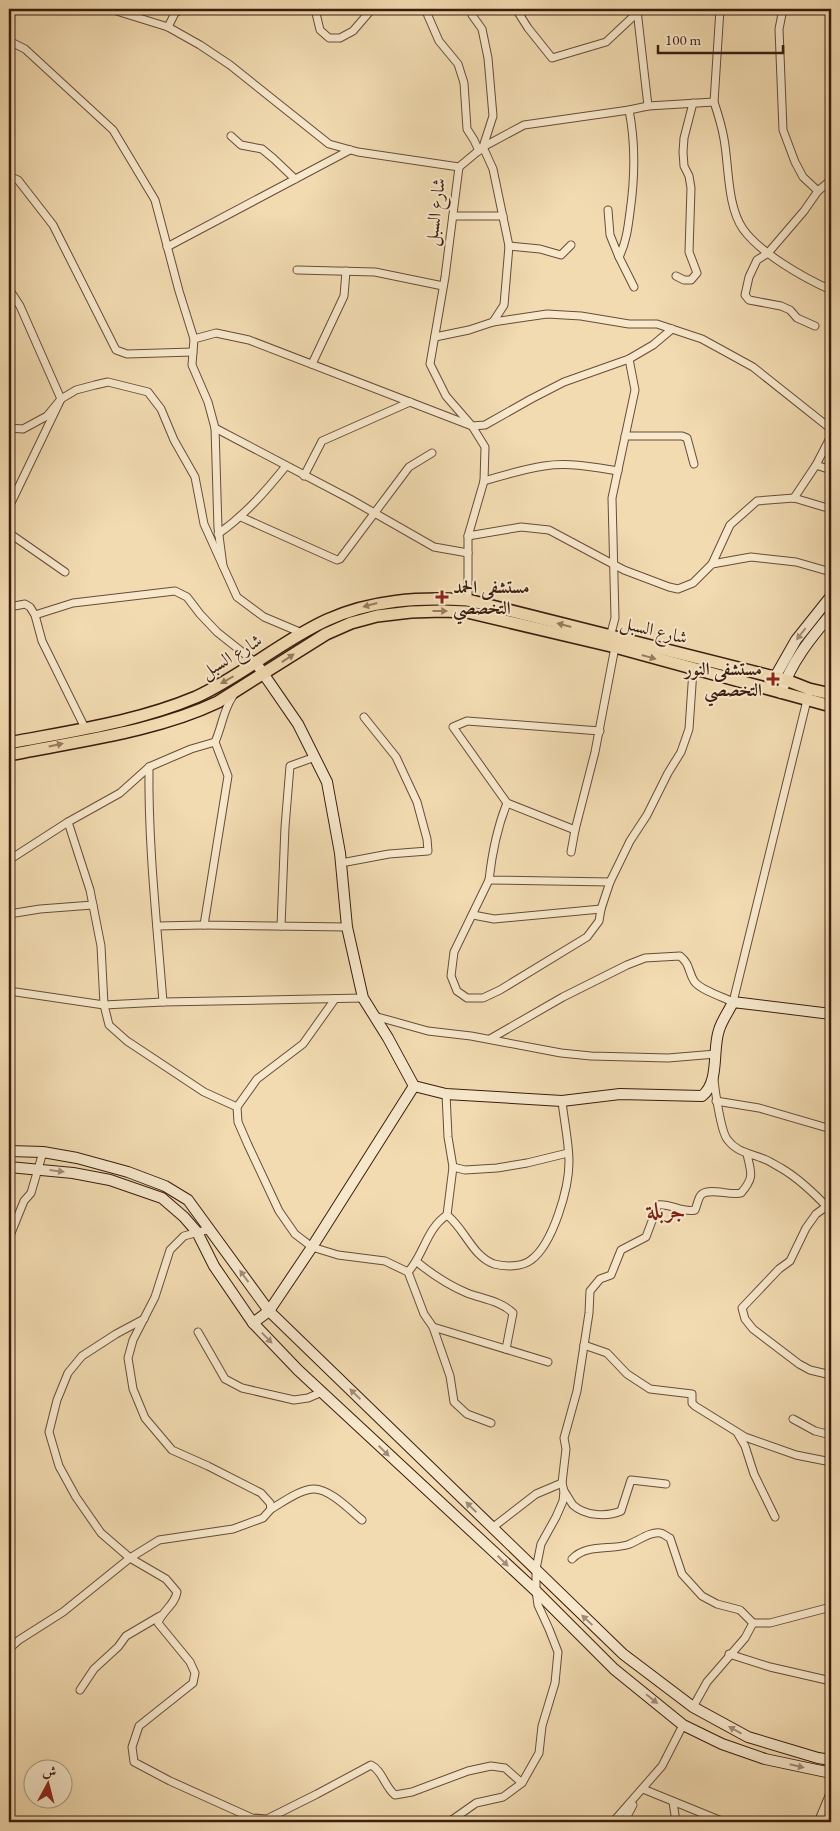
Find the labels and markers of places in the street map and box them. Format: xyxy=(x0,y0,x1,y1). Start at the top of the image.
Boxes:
place label: مستشفى الحمد التخصصي xyxy=(453,575,529,625)
marker: مستشفى الحمد التخصصي xyxy=(435,590,449,604)
place label: مستشفى النور التخصصي xyxy=(683,657,762,707)
marker: مستشفى النور التخصصي xyxy=(766,672,780,686)

